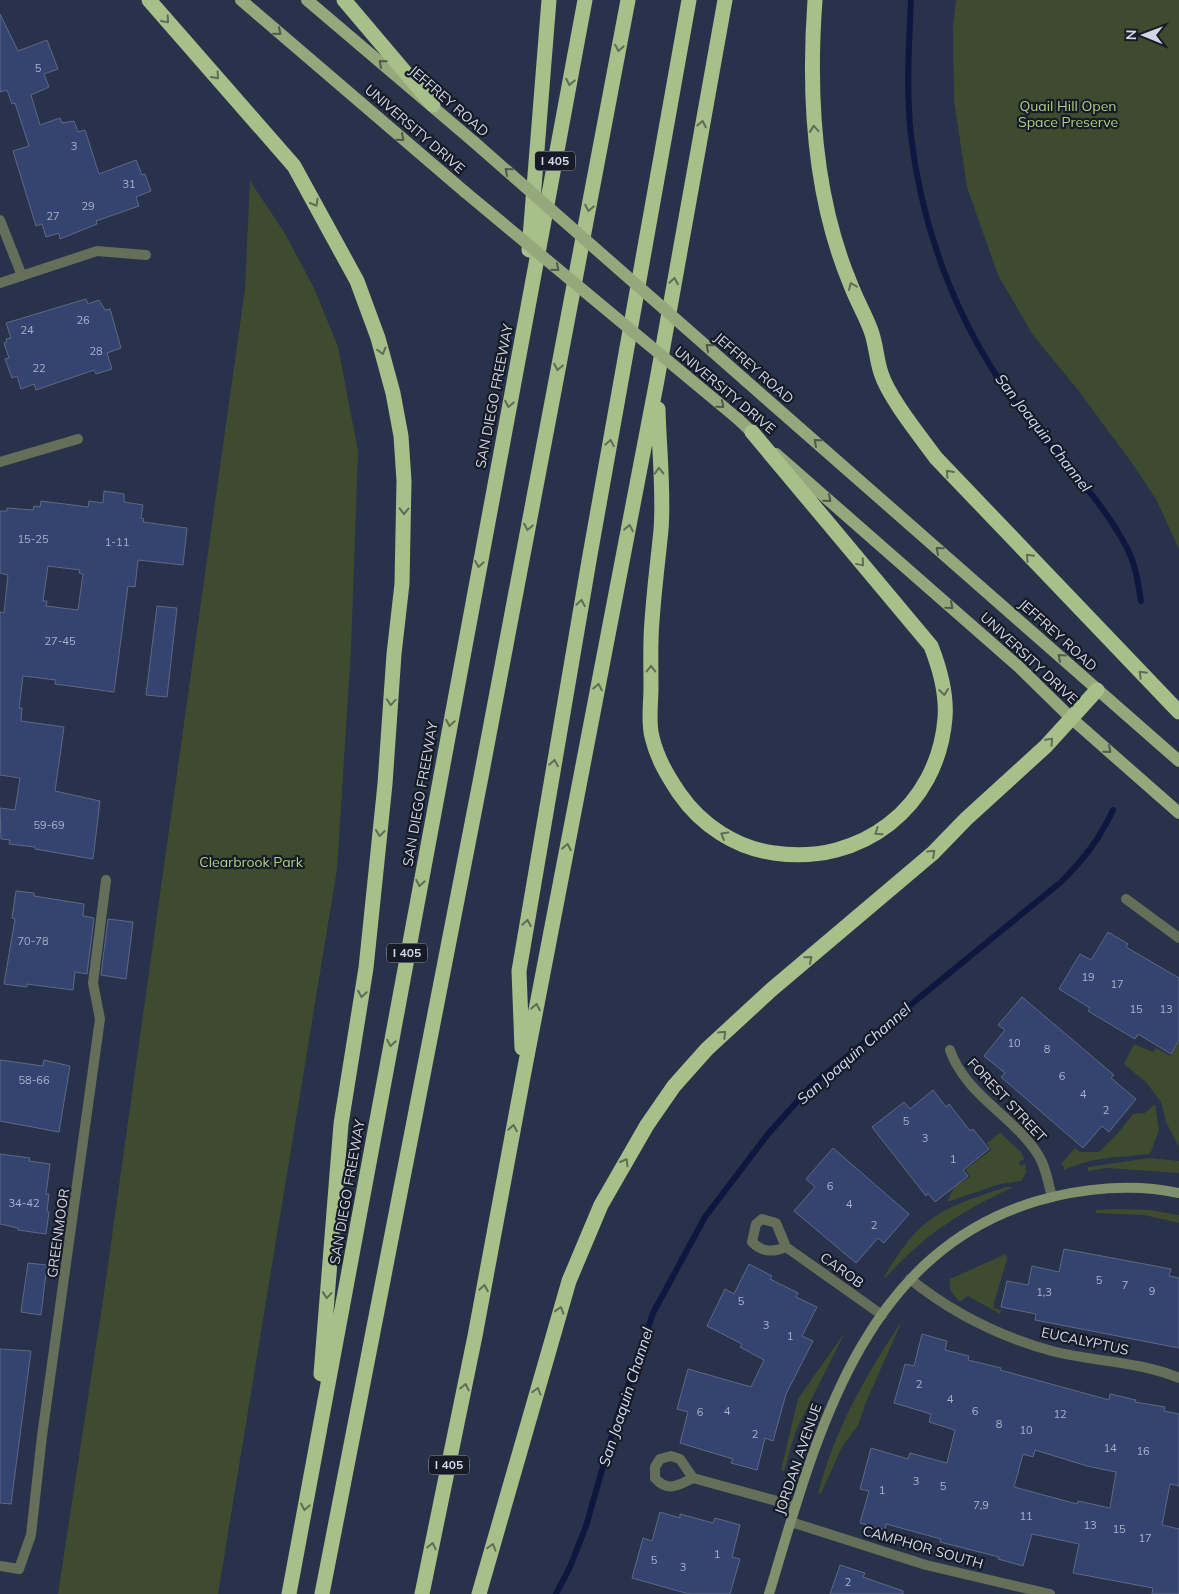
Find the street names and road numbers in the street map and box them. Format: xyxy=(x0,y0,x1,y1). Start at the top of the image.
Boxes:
street label: JEFFREY ROAD xyxy=(406,62,492,140)
street label: UNIVERSITY DRIVE xyxy=(361,81,469,177)
road number: I 405 xyxy=(535,152,575,170)
street label: SAN DIEGO FREEWAY xyxy=(471,322,517,470)
street label: JEFFREY ROAD xyxy=(711,329,797,407)
street label: UNIVERSITY DRIVE xyxy=(671,342,779,438)
street label: JEFFREY ROAD xyxy=(1015,595,1101,675)
street label: UNIVERSITY DRIVE xyxy=(976,608,1082,708)
street label: SAN DIEGO FREEWAY xyxy=(398,720,442,868)
road number: I 405 xyxy=(387,944,427,962)
street label: FOREST STREET xyxy=(964,1054,1051,1146)
street label: SAN DIEGO FREEWAY xyxy=(325,1118,369,1266)
street label: GREENMOOR xyxy=(43,1187,73,1279)
street label: CAROB xyxy=(817,1248,867,1292)
street label: EUCALYPTUS xyxy=(1040,1323,1131,1359)
street label: JORDAN AVENUE xyxy=(771,1401,825,1517)
road number: I 405 xyxy=(429,1456,469,1474)
street label: CAMPHOR SOUTH xyxy=(861,1521,985,1573)

